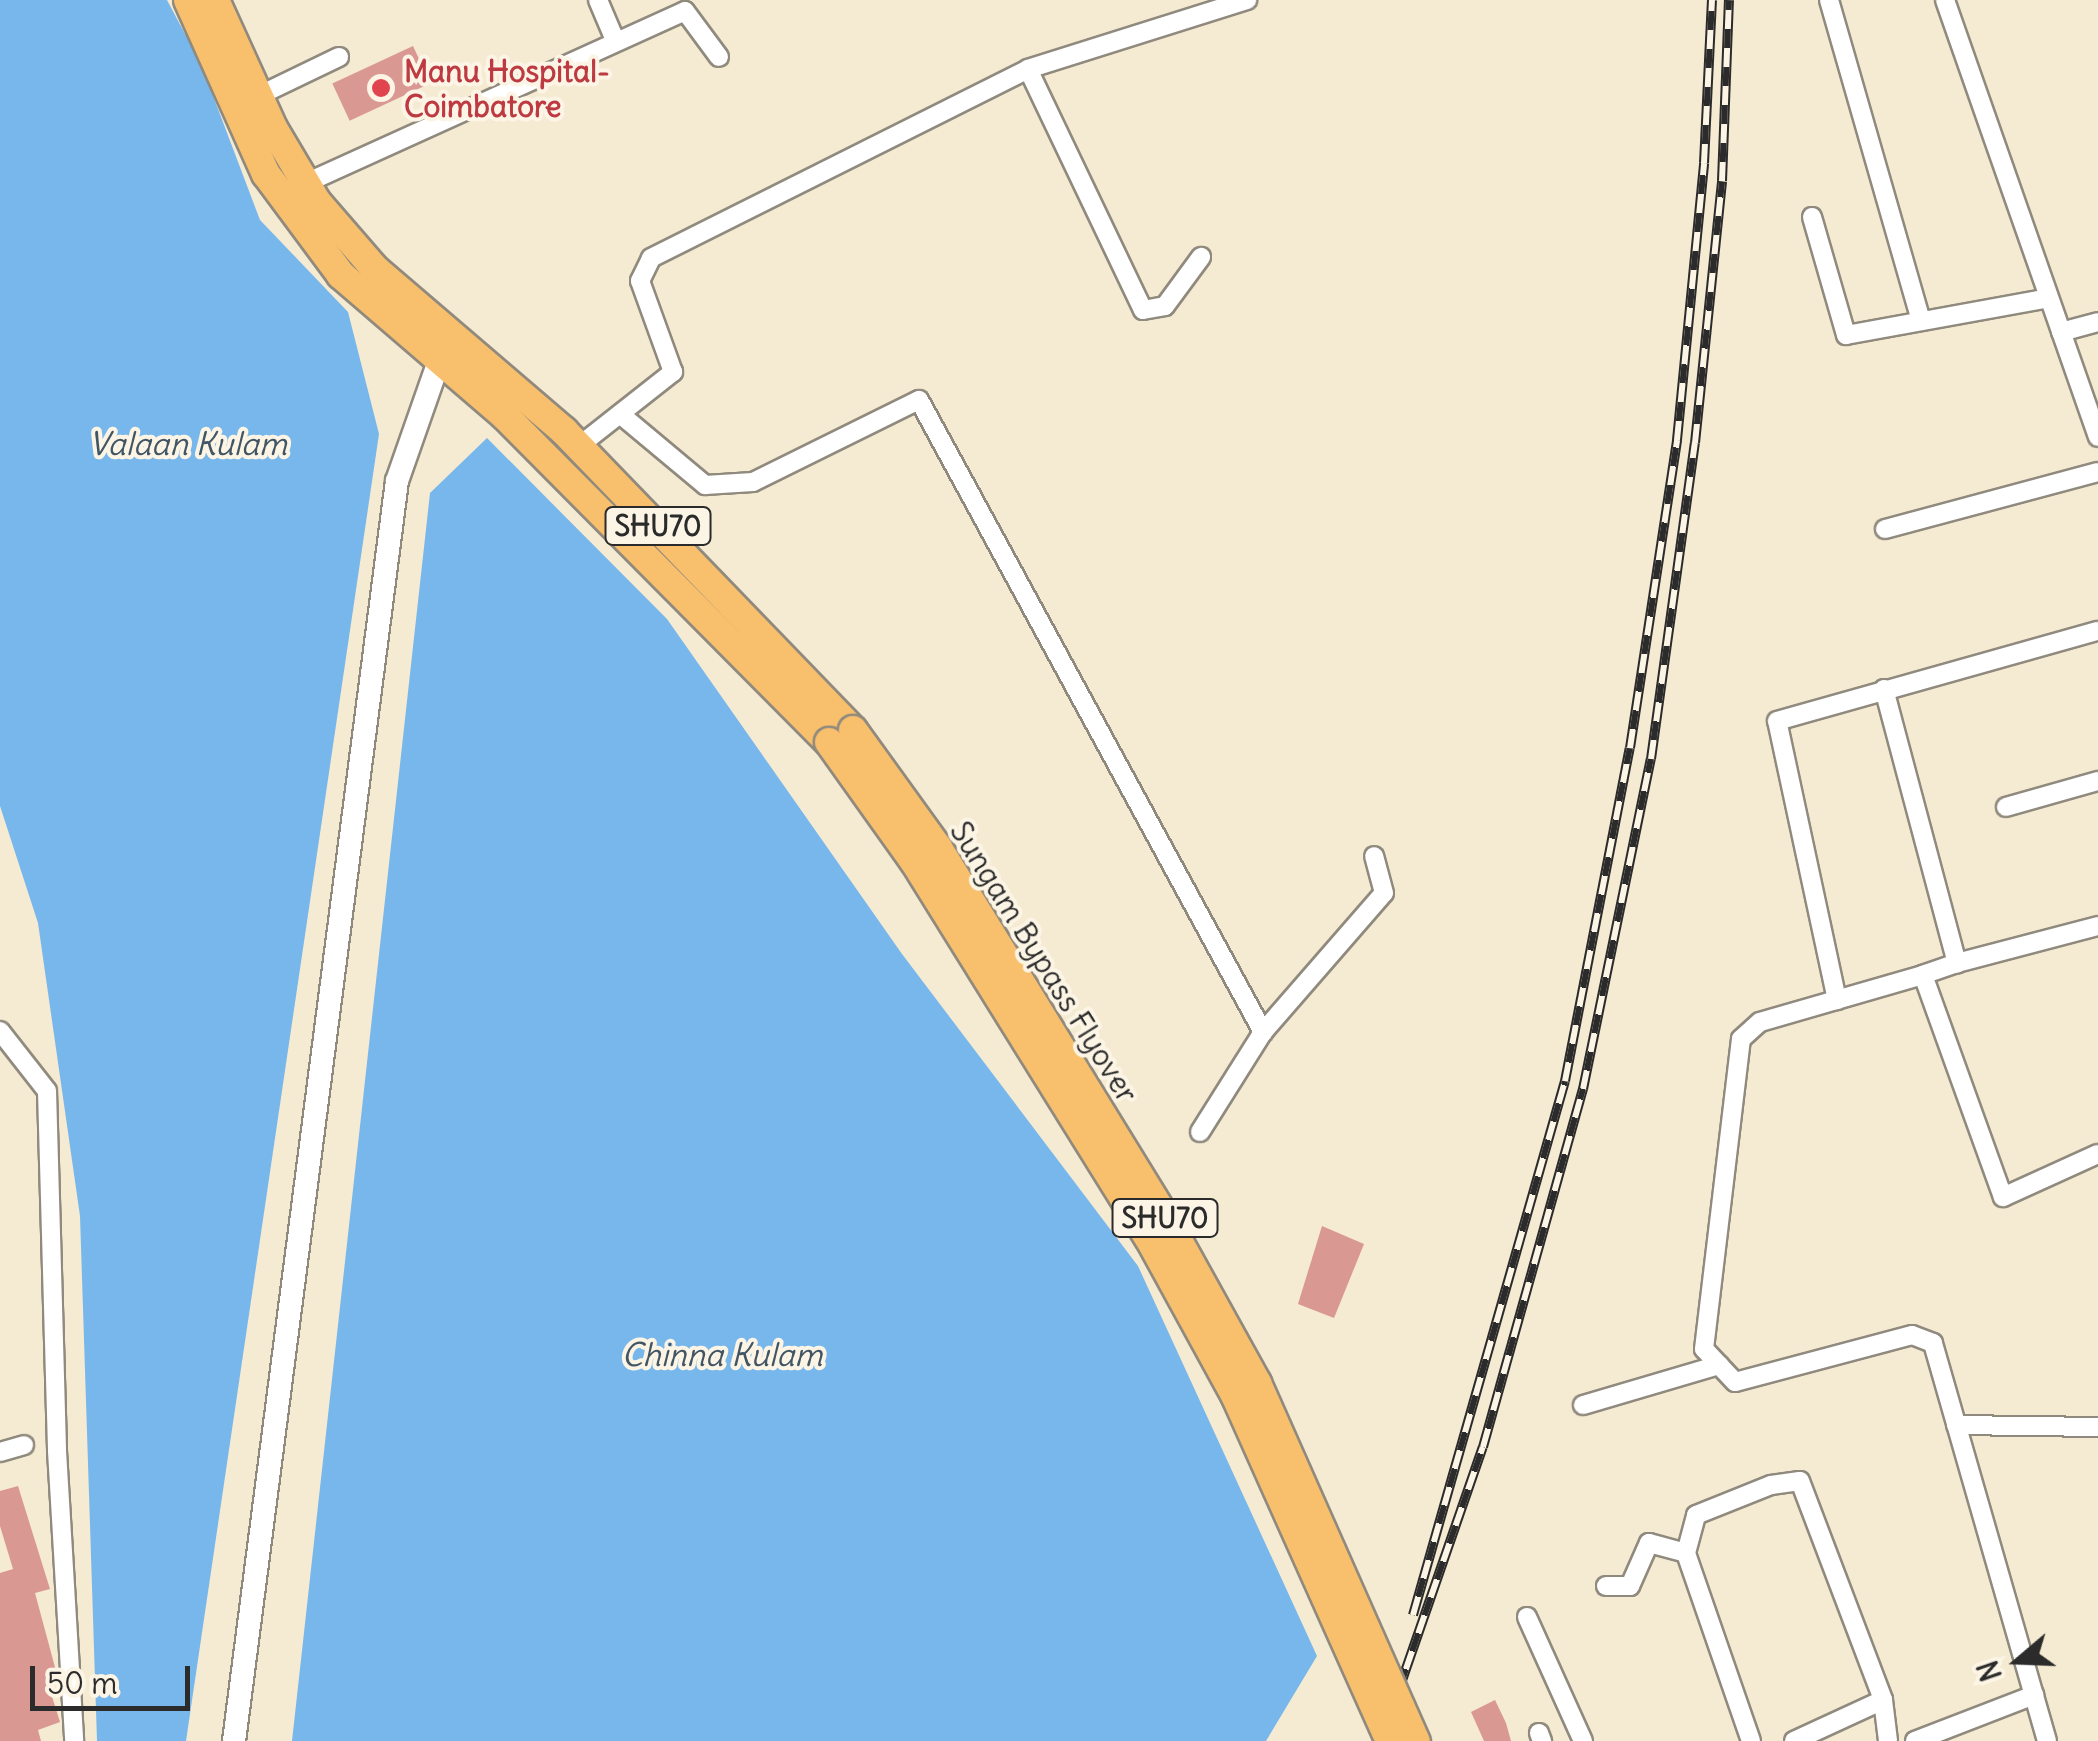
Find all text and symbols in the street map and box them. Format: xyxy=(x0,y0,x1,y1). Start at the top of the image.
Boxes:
place label: Manu Hospital- Coimbatore xyxy=(404,53,610,124)
marker: Manu Hospital- Coimbatore xyxy=(368,75,394,101)
water label: Valaan Kulam xyxy=(89,425,287,463)
road number: SHU70 xyxy=(603,503,713,549)
street label: Sungam Bypass Flyover xyxy=(943,815,1145,1109)
road number: SHU70 xyxy=(1110,1195,1220,1241)
water label: Chinna Kulam xyxy=(621,1336,823,1374)
north arrow xyxy=(1968,1611,2068,1711)
scale bar xyxy=(35,1646,195,1708)
text: N xyxy=(1969,1656,2010,1686)
text: 50 m xyxy=(47,1664,117,1702)

